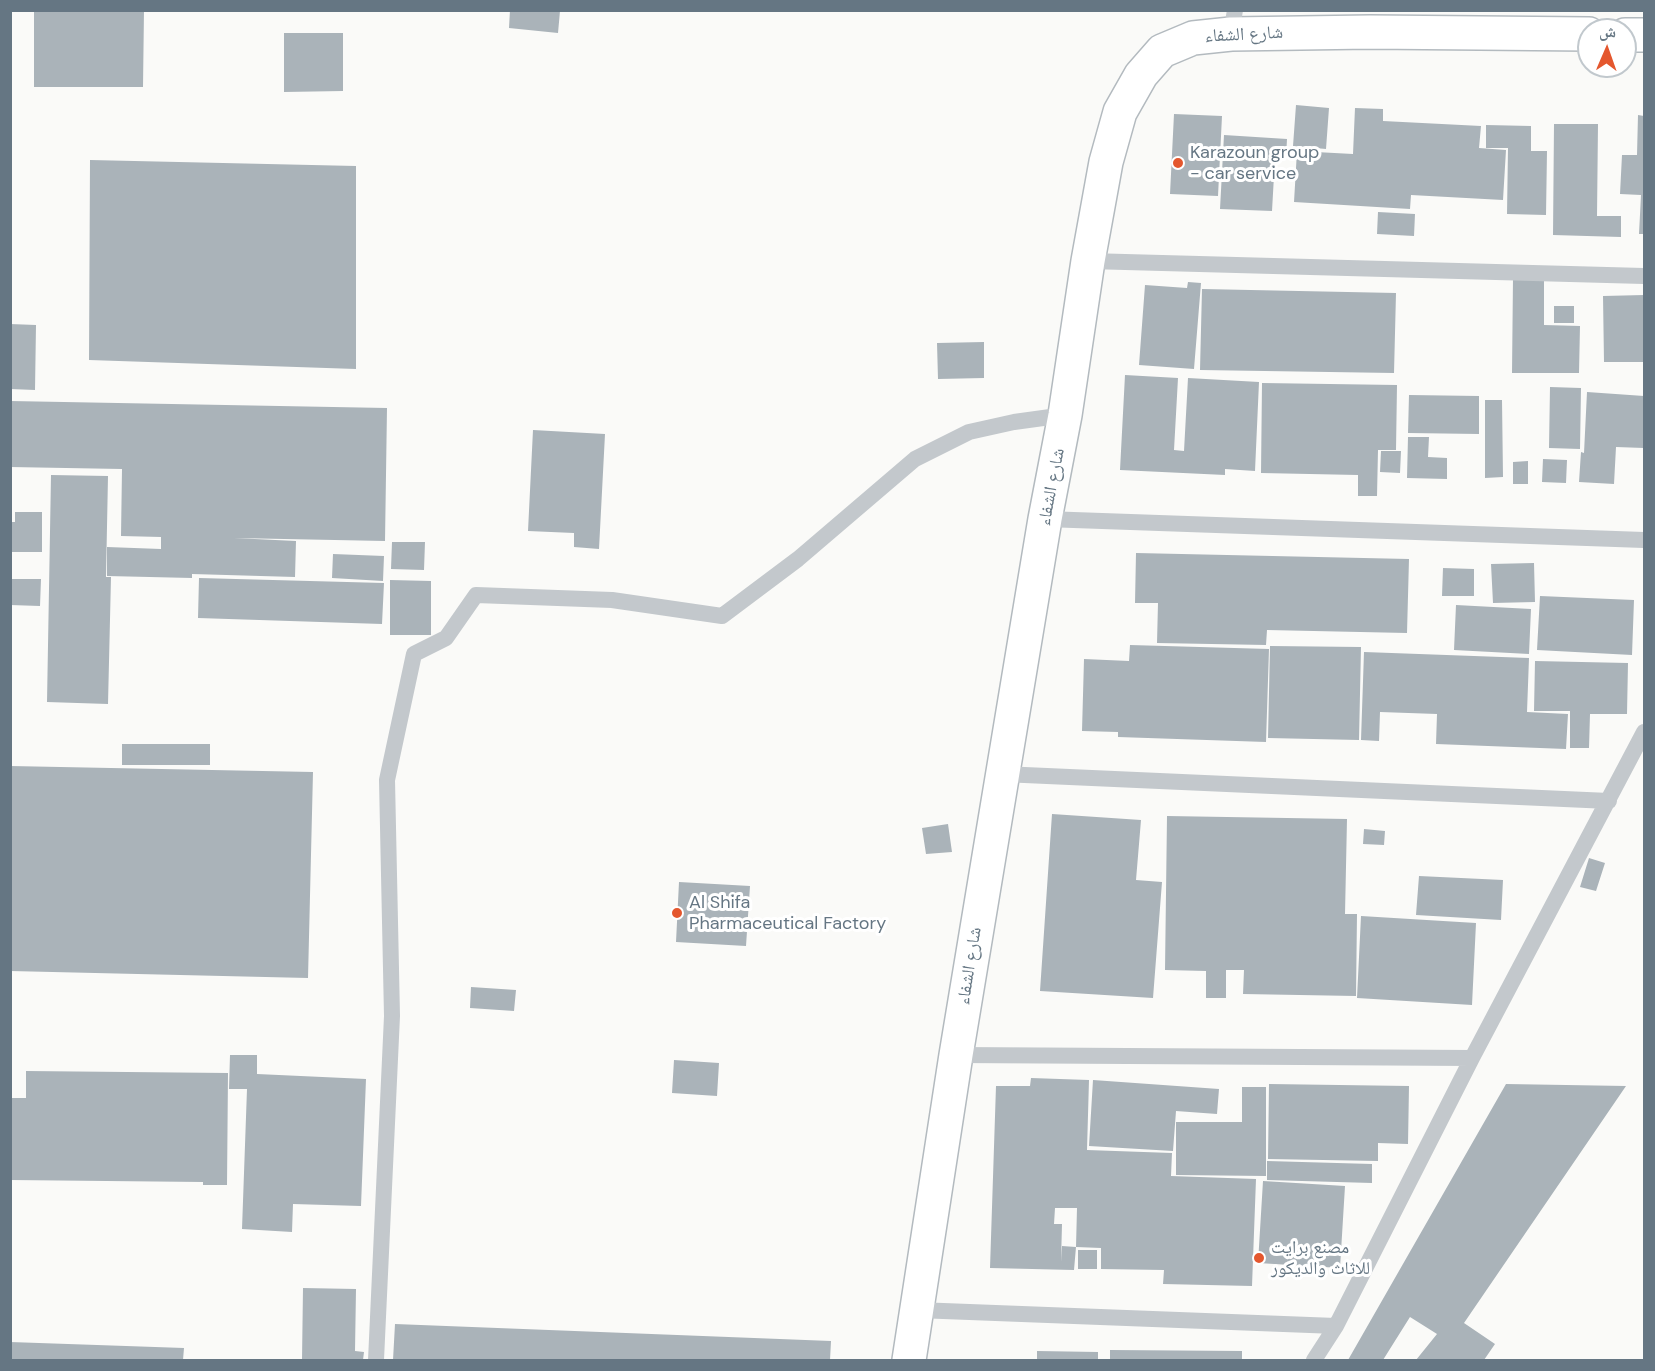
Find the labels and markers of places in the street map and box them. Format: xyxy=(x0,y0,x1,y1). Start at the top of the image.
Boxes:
place label: Karazoun group - car service xyxy=(1190,142,1319,184)
marker: Karazoun group - car service xyxy=(1171,156,1185,170)
place label: Al Shifa Pharmaceutical Factory xyxy=(689,892,886,934)
marker: Al Shifa Pharmaceutical Factory xyxy=(670,906,684,920)
place label: مصنع برايت للاثاث والديكور xyxy=(1271,1237,1370,1280)
marker: مصنع برايت للاثاث والديكور xyxy=(1252,1251,1266,1265)

